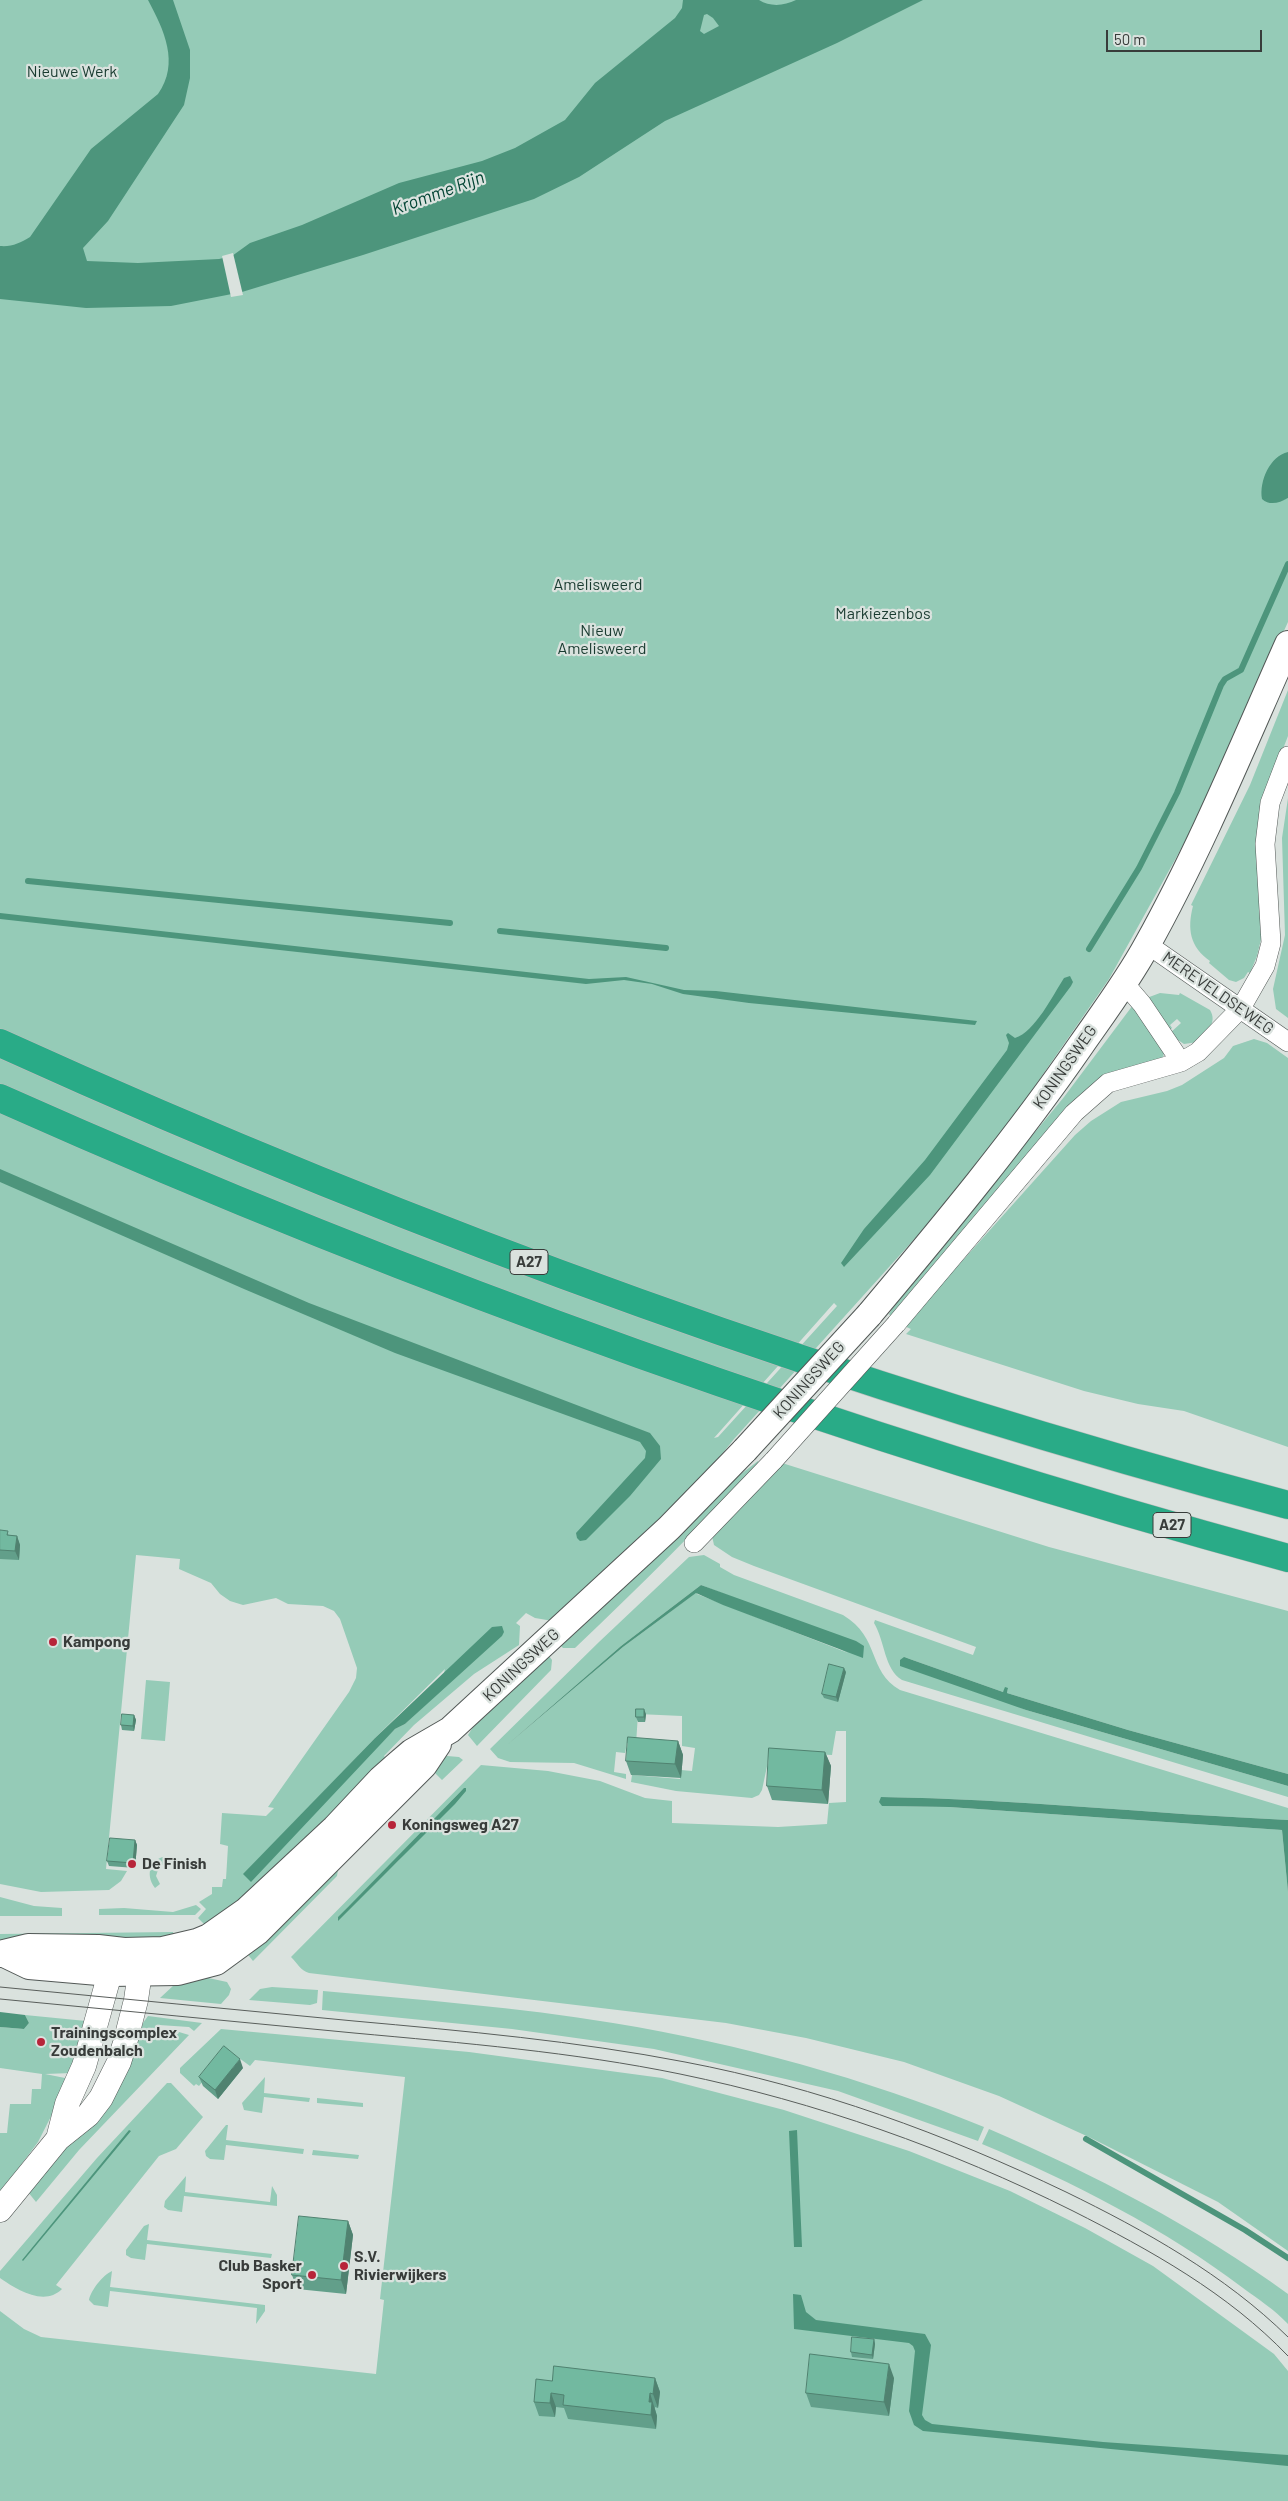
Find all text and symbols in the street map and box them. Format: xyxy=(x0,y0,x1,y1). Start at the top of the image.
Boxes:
scale bar xyxy=(1108,20,1264,52)
text: 50 m xyxy=(1114,30,1146,48)
park label: Nieuwe Werk xyxy=(27,62,117,82)
water label: Kromme Rijn xyxy=(389,166,487,220)
park label: Amelisweerd xyxy=(553,575,643,595)
park label: Markiezenbos xyxy=(835,604,931,624)
park label: Nieuw Amelisweerd xyxy=(557,621,647,659)
street label: MEREVELDSEWEG xyxy=(1159,948,1277,1038)
street label: KONINGSWEG xyxy=(1029,1022,1101,1112)
road number: A27 xyxy=(510,1250,548,1274)
street label: KONINGSWEG xyxy=(769,1337,849,1423)
road number: A27 xyxy=(1153,1512,1191,1538)
street label: KONINGSWEG xyxy=(479,1625,563,1705)
place label: Kampong xyxy=(63,1632,130,1652)
marker: Kampong xyxy=(47,1636,59,1648)
place label: Koningsweg A27 xyxy=(402,1815,519,1835)
marker: Koningsweg A27 xyxy=(386,1819,398,1831)
place label: De Finish xyxy=(142,1854,206,1874)
marker: De Finish xyxy=(126,1858,138,1870)
place label: Trainingscomplex Zoudenbalch xyxy=(51,2023,177,2061)
marker: Trainingscomplex Zoudenbalch xyxy=(35,2036,47,2048)
place label: S.V. Rivierwijkers xyxy=(354,2247,447,2285)
place label: Club Basker Sport xyxy=(218,2256,302,2294)
marker: S.V. Rivierwijkers xyxy=(338,2260,350,2272)
marker: Club Basker Sport xyxy=(306,2269,318,2281)

